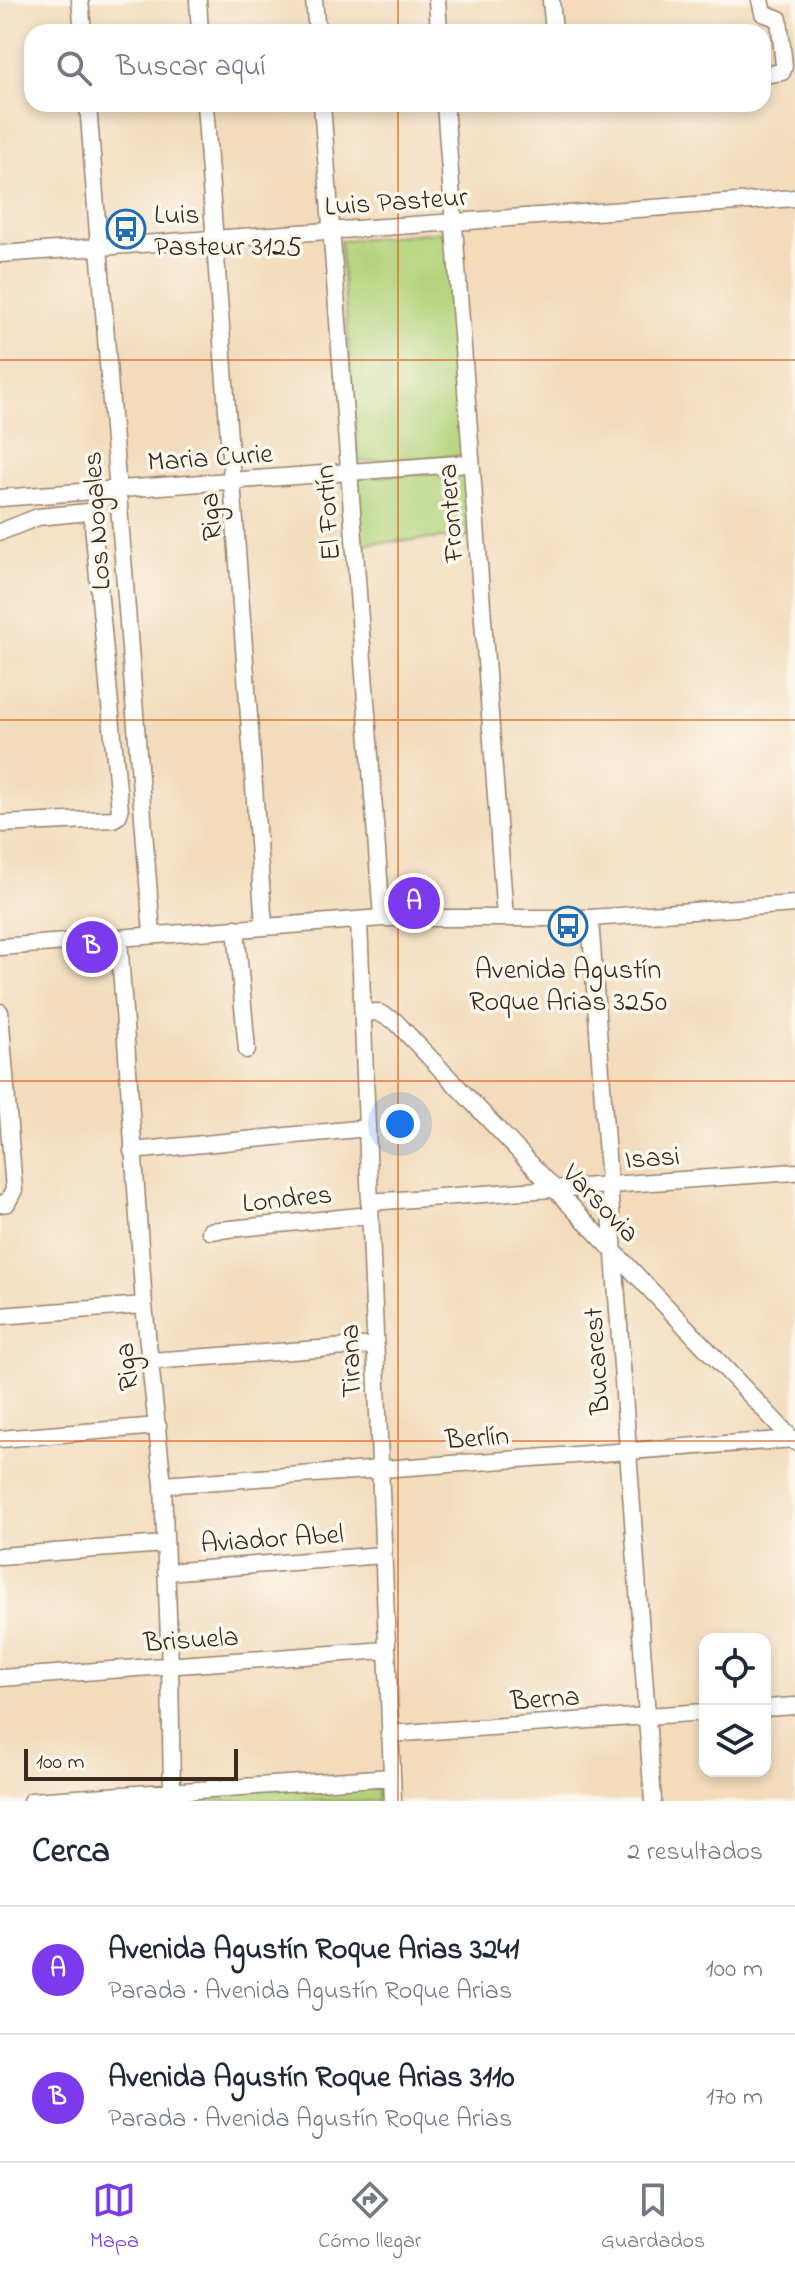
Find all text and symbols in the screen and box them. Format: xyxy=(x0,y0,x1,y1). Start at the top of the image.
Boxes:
search box xyxy=(24,24,771,112)
icon: search xyxy=(52,46,96,90)
text: Buscar aquí xyxy=(116,46,266,90)
street label: Luis Pasteur xyxy=(323,178,469,229)
place label: Luis Pasteur 3125 xyxy=(154,196,302,269)
bus stop icon: Luis Pasteur 3125 xyxy=(105,208,147,250)
street label: Maria Curie xyxy=(146,435,275,484)
street label: Los Nogales xyxy=(73,450,124,591)
street label: Frontera xyxy=(429,462,476,564)
street label: El Fortín xyxy=(306,464,353,562)
street label: Riga xyxy=(190,491,235,542)
pin: A xyxy=(388,873,440,933)
bus stop icon: Avenida Agustín Roque Arias 3250 xyxy=(547,905,589,947)
pin: B xyxy=(66,917,118,977)
place label: Avenida Agustín Roque Arias 3250 xyxy=(469,951,667,1024)
your location xyxy=(380,1104,420,1144)
street label: Isasi xyxy=(623,1137,681,1182)
street label: Varsovia xyxy=(550,1155,648,1253)
street label: Londres xyxy=(241,1175,334,1226)
street label: Bucarest xyxy=(574,1306,623,1417)
street label: Tirana xyxy=(331,1323,374,1398)
street label: Riga xyxy=(106,1340,151,1393)
street label: Berlín xyxy=(443,1417,510,1462)
street label: Aviador Abel xyxy=(199,1515,345,1566)
street label: Brisuela xyxy=(141,1618,240,1665)
map controls xyxy=(699,1633,771,1777)
button: locate xyxy=(699,1633,771,1705)
street label: Berna xyxy=(508,1678,581,1723)
button: layers xyxy=(699,1705,771,1777)
scale bar xyxy=(24,1745,238,1781)
text: 100 m xyxy=(36,1747,85,1779)
text: Cerca xyxy=(32,1828,110,1878)
text: 2 resultados xyxy=(627,1834,763,1872)
text: Avenida Agustín Roque Arias 3241 xyxy=(108,1929,519,1973)
text: A xyxy=(50,1951,66,1989)
text: 100 m xyxy=(706,1951,763,1989)
text: Parada · Avenida Agustín Roque Arias xyxy=(108,1973,512,2011)
text: Avenida Agustín Roque Arias 3110 xyxy=(108,2057,515,2101)
text: B xyxy=(49,2079,67,2117)
text: 170 m xyxy=(706,2079,763,2117)
text: Parada · Avenida Agustín Roque Arias xyxy=(108,2101,512,2139)
tab: Mapa xyxy=(90,2178,139,2258)
tab: Cómo llegar xyxy=(318,2178,422,2258)
tab: Guardados xyxy=(601,2178,705,2258)

